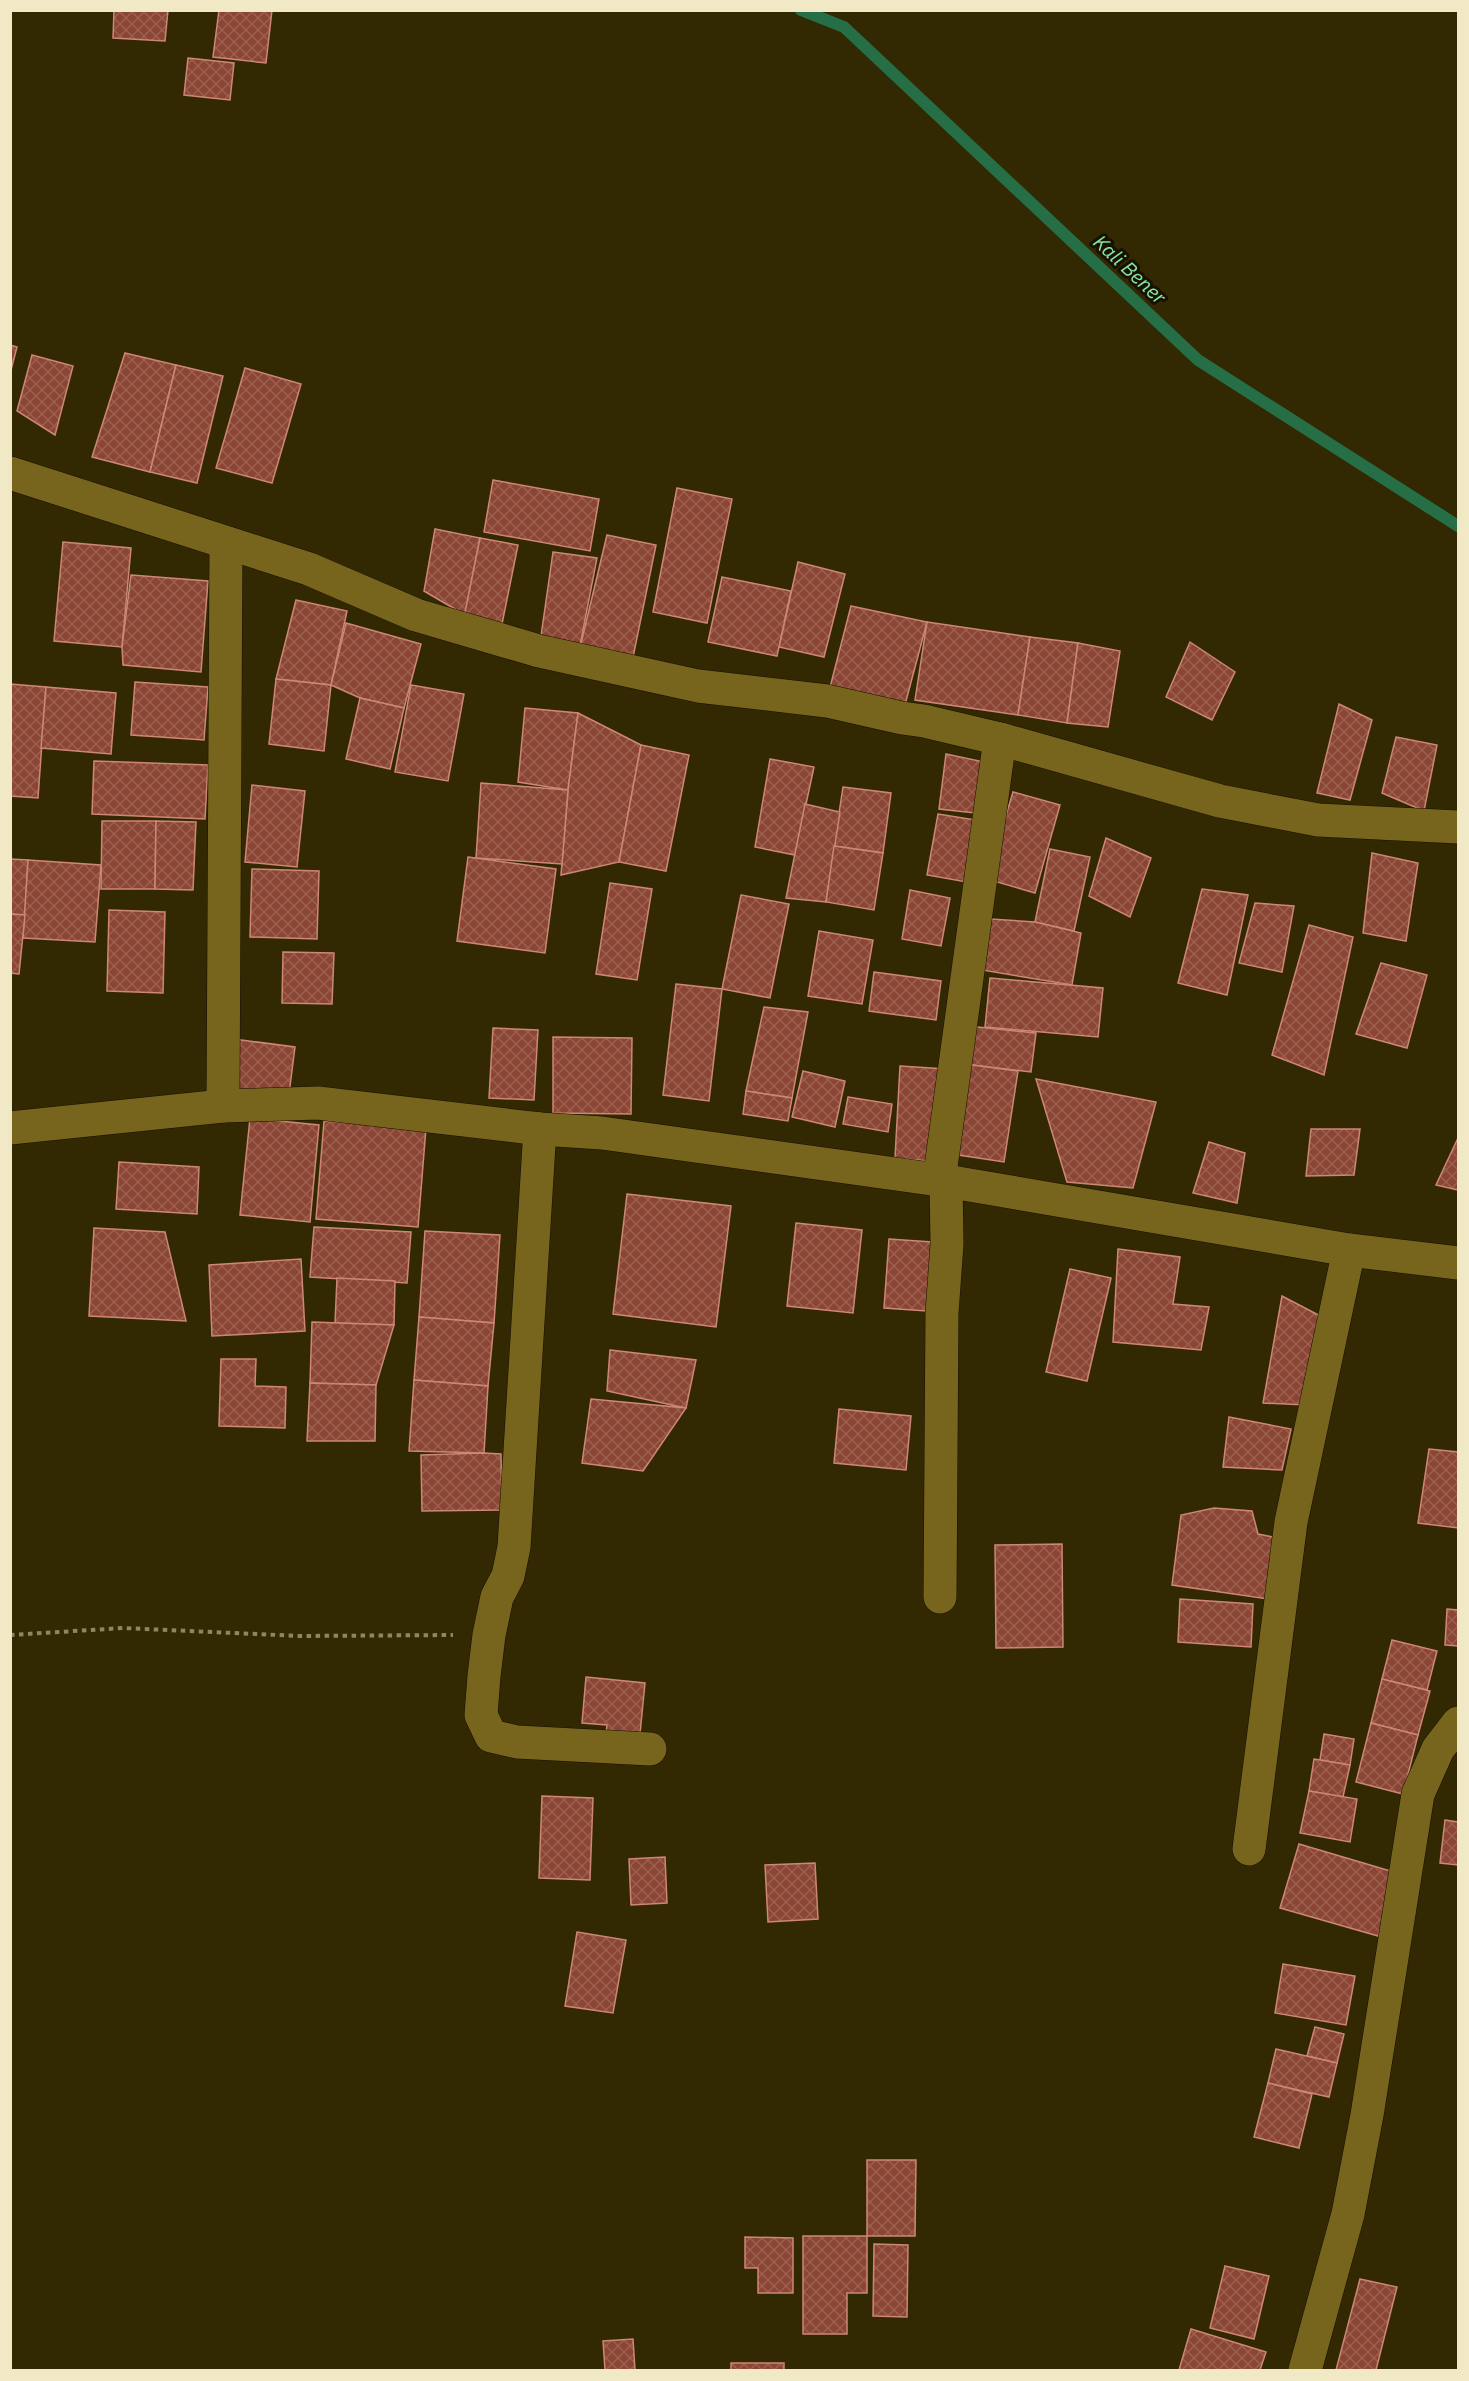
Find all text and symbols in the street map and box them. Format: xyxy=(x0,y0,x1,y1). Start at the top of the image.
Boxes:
water label: Kali Bener xyxy=(1088,228,1173,310)

